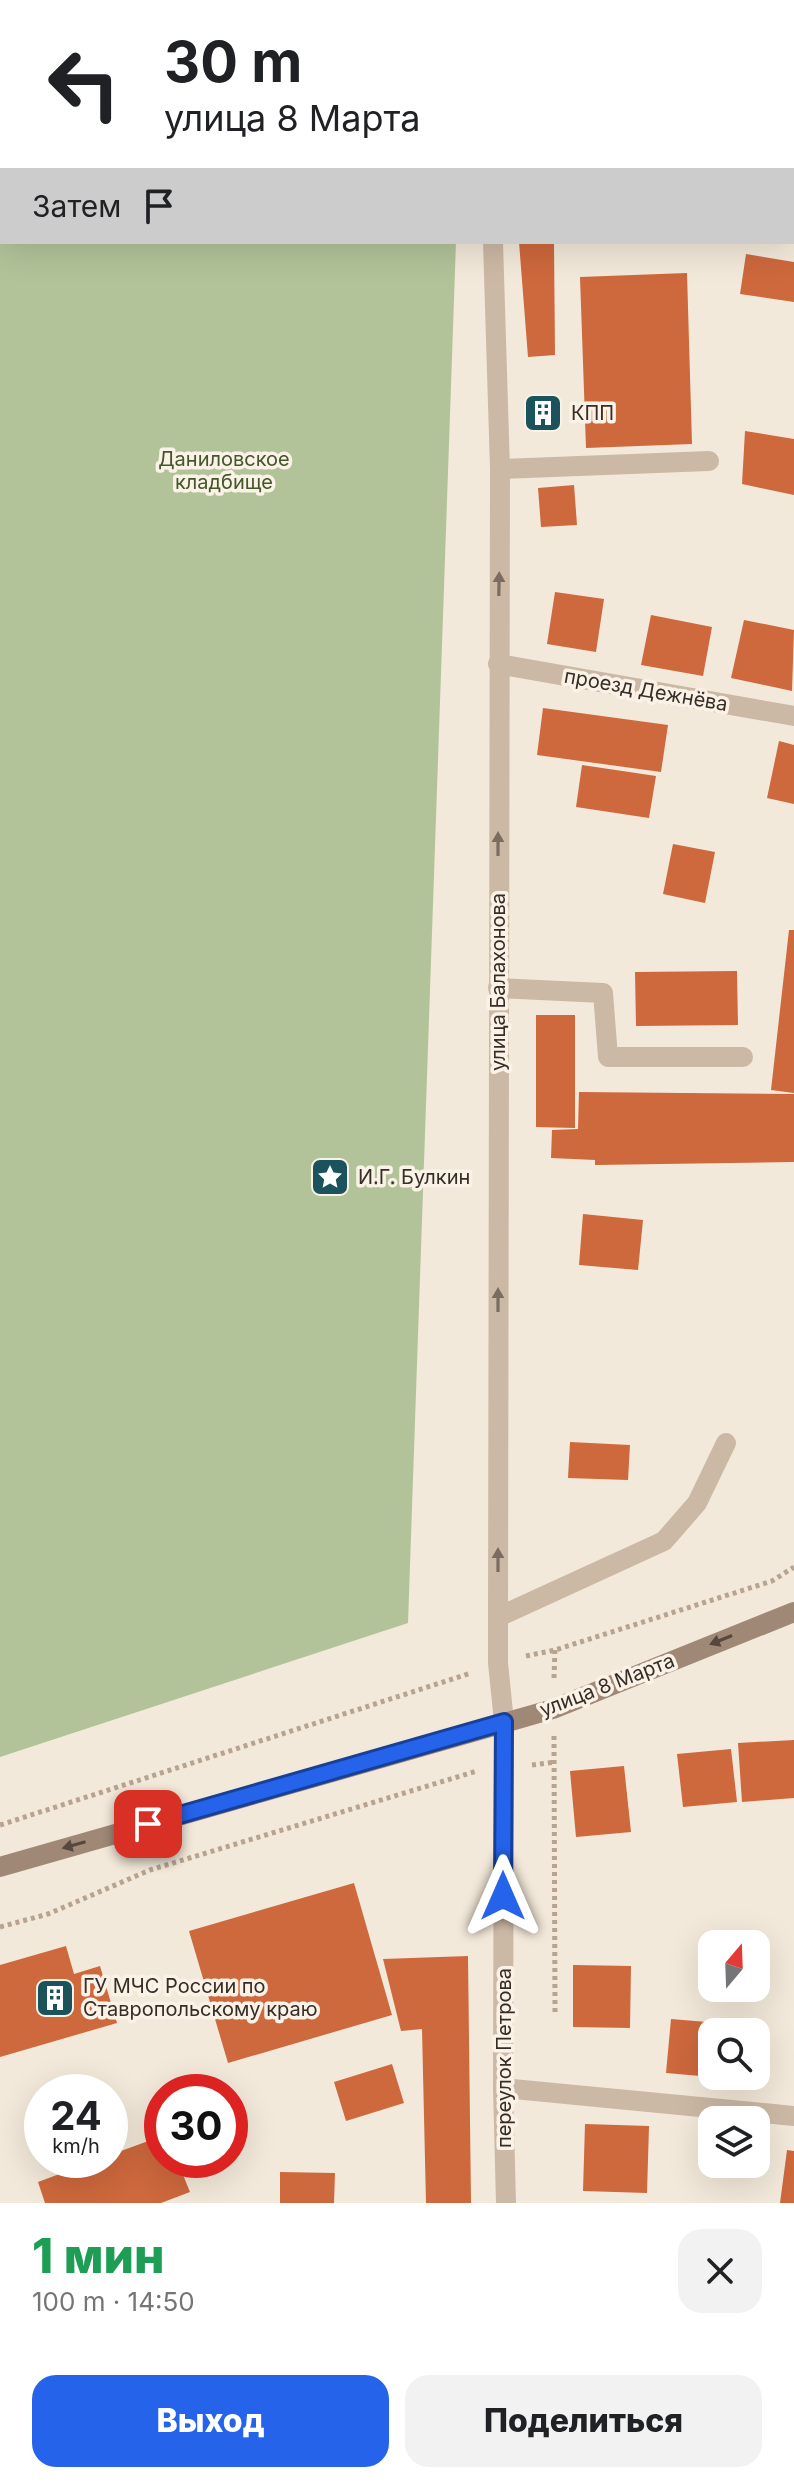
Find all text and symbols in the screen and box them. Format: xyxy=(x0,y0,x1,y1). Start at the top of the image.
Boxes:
text: 30 m xyxy=(164,28,302,96)
icon: left xyxy=(32,32,136,136)
text: улица 8 Марта xyxy=(164,96,421,140)
icon: arrive xyxy=(137,184,181,228)
text: Затем xyxy=(32,188,121,224)
building icon: КПП xyxy=(522,392,564,434)
place label: КПП xyxy=(571,401,614,425)
park label: Даниловское кладбище xyxy=(158,447,290,494)
one-way arrow xyxy=(493,571,505,596)
street label: проезд Дежнёва xyxy=(562,664,730,716)
one-way arrow xyxy=(492,831,504,856)
street label: улица Балахонова xyxy=(486,893,510,1071)
place icon: И.Г. Булкин xyxy=(309,1156,351,1198)
place label: И.Г. Булкин xyxy=(358,1165,470,1189)
one-way arrow xyxy=(492,1287,504,1312)
one-way arrow xyxy=(492,1547,504,1572)
one-way arrow xyxy=(709,1633,733,1646)
street label: улица 8 Марта xyxy=(536,1648,678,1722)
pin xyxy=(114,1790,182,1858)
icon: arrive xyxy=(126,1802,170,1846)
one-way arrow xyxy=(62,1839,86,1852)
position arrow xyxy=(461,1854,545,1938)
north arrow xyxy=(698,1930,770,2002)
map controls xyxy=(698,1930,770,2178)
street label: переулок Петрова xyxy=(492,1968,516,2148)
place label: ГУ МЧС России по Ставропольскому краю xyxy=(83,1974,318,2021)
building icon: ГУ МЧС России по Ставропольскому краю xyxy=(34,1977,76,2019)
button: search xyxy=(698,2018,770,2090)
speed limit sign: 30 xyxy=(144,2074,248,2178)
text: 24 xyxy=(50,2091,102,2140)
button: layers xyxy=(698,2106,770,2178)
text: km/h xyxy=(52,2134,100,2158)
text: 1 мин xyxy=(32,2226,164,2285)
button: close xyxy=(678,2229,762,2313)
text: 100 m · 14:50 xyxy=(32,2286,195,2317)
button: Выход xyxy=(32,2375,389,2467)
button: Поделиться xyxy=(405,2375,762,2467)

